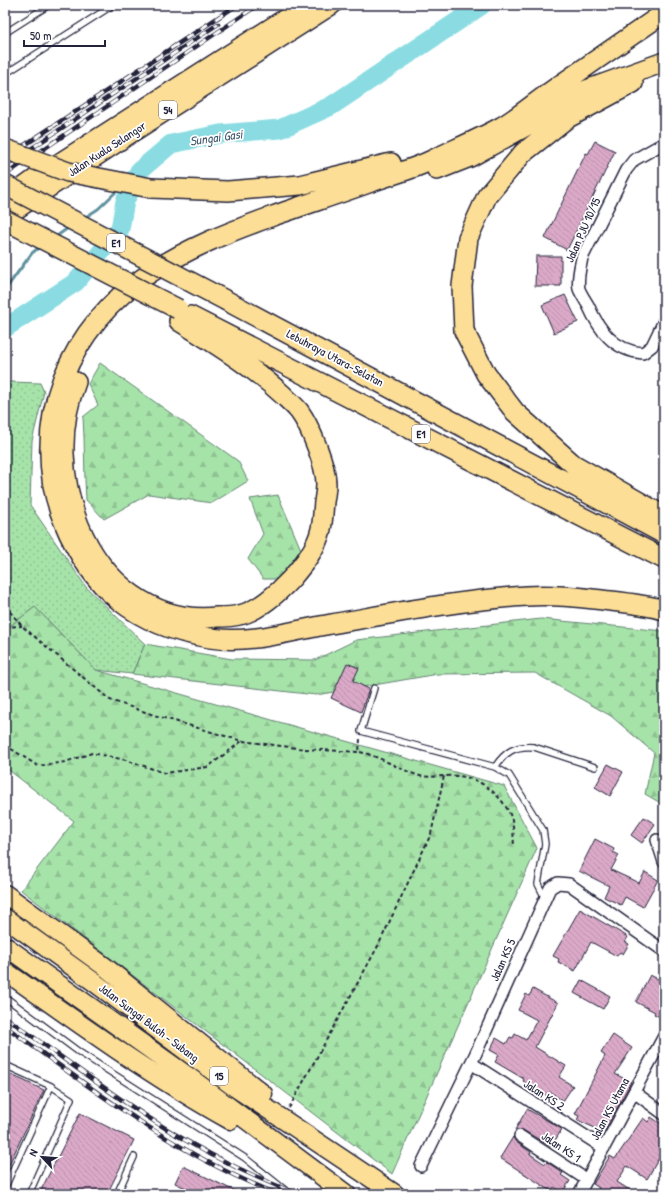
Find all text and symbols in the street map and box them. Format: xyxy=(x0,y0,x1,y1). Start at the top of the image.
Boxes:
scale bar xyxy=(24,22,105,48)
text: 50 m xyxy=(30,27,51,44)
road number: 54 xyxy=(159,101,177,119)
street label: Jalan Kuala Selangor xyxy=(64,117,149,180)
water label: Sungai Gasi xyxy=(188,124,245,151)
street label: Jalan PJU 10/15 xyxy=(561,195,604,265)
road number: E1 xyxy=(107,234,125,252)
street label: Lebuhraya Utara–Selatan xyxy=(284,325,387,390)
road number: E1 xyxy=(412,425,430,443)
street label: Jalan KS 5 xyxy=(486,936,519,984)
street label: Jalan Sungai Buloh - Subang xyxy=(96,979,203,1066)
road number: 15 xyxy=(210,1067,228,1085)
street label: Jalan KS Utama xyxy=(586,1074,633,1143)
street label: Jalan KS 2 xyxy=(521,1075,568,1114)
street label: Jalan KS 1 xyxy=(538,1127,584,1166)
north arrow xyxy=(22,1137,62,1177)
text: N xyxy=(25,1147,41,1158)

